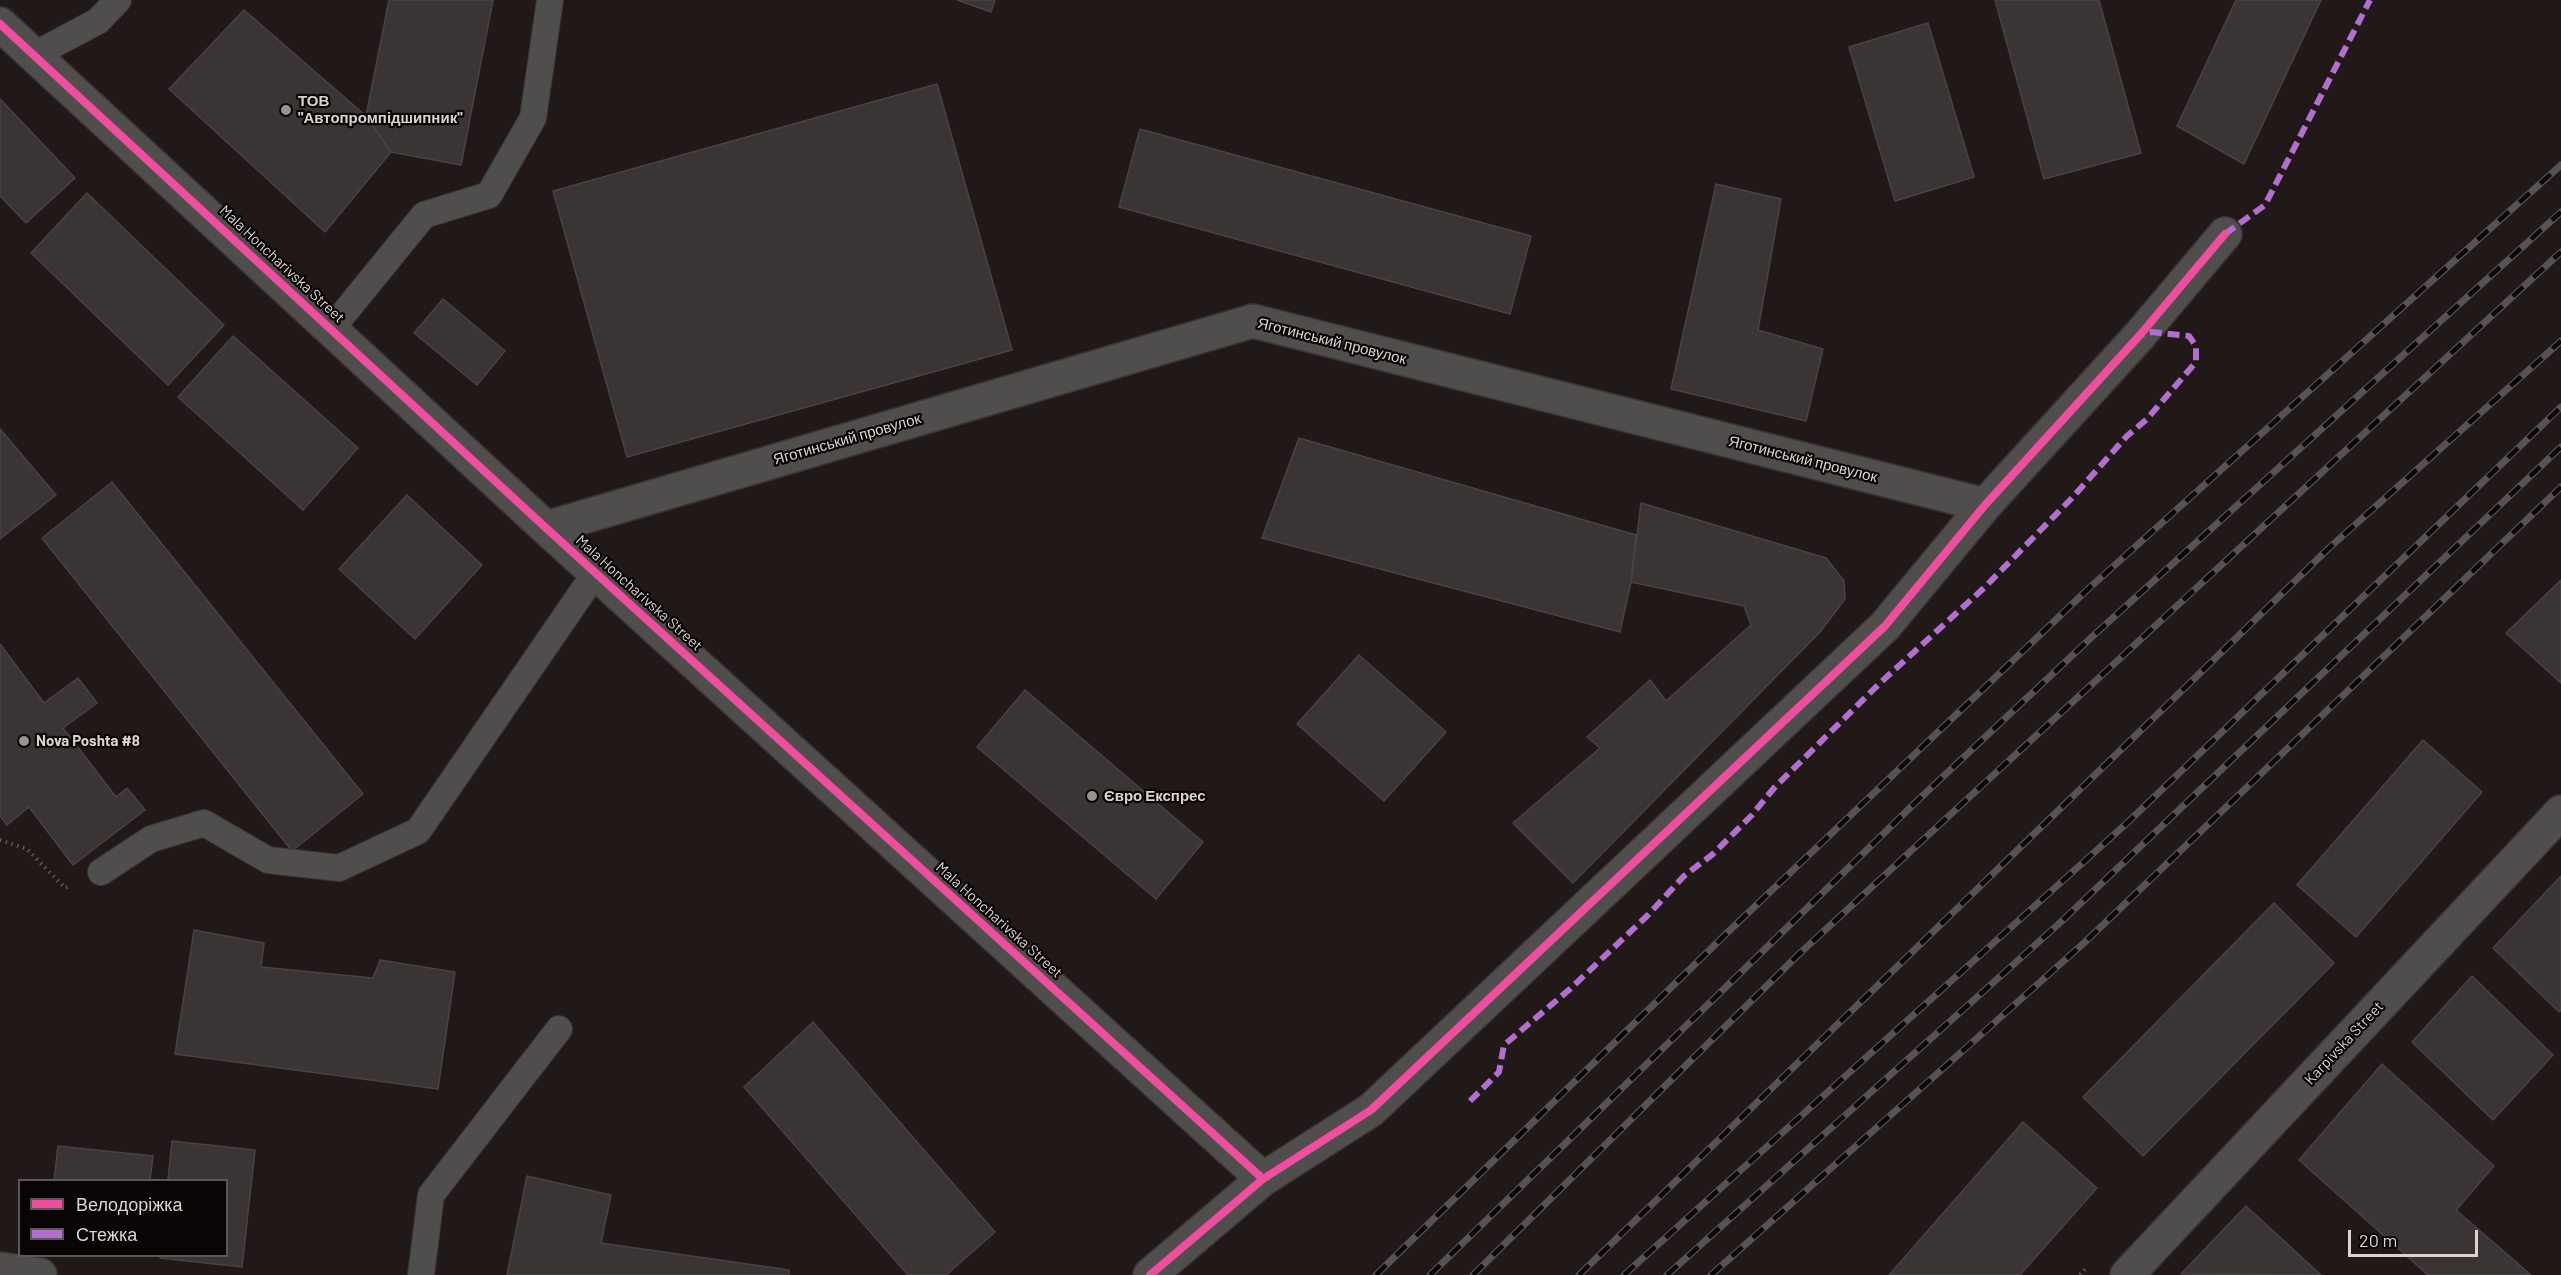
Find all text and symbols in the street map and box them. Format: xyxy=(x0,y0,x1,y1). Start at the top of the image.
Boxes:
place label: ТОВ "Автопромпідшипник" xyxy=(298,92,463,127)
marker: ТОВ "Автопромпідшипник" xyxy=(279,103,293,117)
street label: Mala Honcharivska Street xyxy=(216,201,348,327)
street label: Яготинський провулок xyxy=(1256,314,1408,368)
street label: Яготинський провулок xyxy=(771,409,923,469)
street label: Яготинський провулок xyxy=(1727,432,1879,486)
street label: Mala Honcharivska Street xyxy=(572,531,706,655)
place label: Nova Poshta #8 xyxy=(36,732,140,750)
marker: Nova Poshta #8 xyxy=(17,734,31,748)
place label: Євро Експрес xyxy=(1104,787,1206,805)
marker: Євро Експрес xyxy=(1085,789,1099,803)
street label: Mala Honcharivska Street xyxy=(932,858,1066,982)
street label: Karpivska Street xyxy=(2301,998,2387,1088)
legend xyxy=(18,1179,228,1257)
text: Велодоріжка xyxy=(76,1193,183,1215)
scale bar xyxy=(2351,1218,2482,1256)
text: Стежка xyxy=(76,1223,137,1245)
text: 20 m xyxy=(2359,1229,2397,1251)

